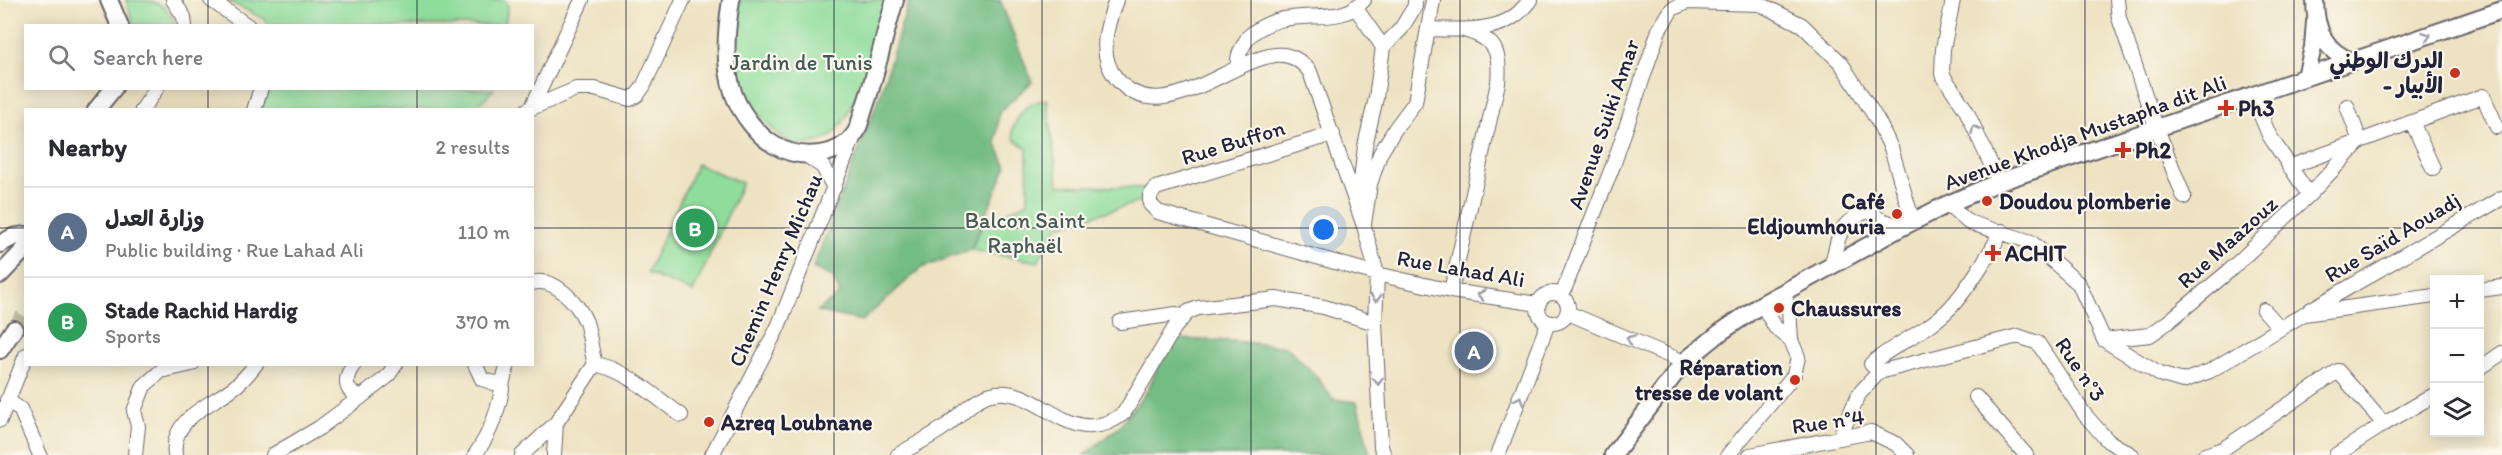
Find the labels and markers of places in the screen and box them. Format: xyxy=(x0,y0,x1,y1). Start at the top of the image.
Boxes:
place label: الدرك الوطني - الأبيار xyxy=(2329,47,2443,99)
marker: الدرك الوطني - الأبيار xyxy=(2448,66,2462,80)
place label: Ph3 xyxy=(2238,95,2274,122)
marker: Ph3 xyxy=(2219,101,2233,115)
place label: Ph2 xyxy=(2135,137,2171,164)
marker: Ph2 xyxy=(2116,143,2130,157)
place label: Café Eldjoumhouria xyxy=(1747,188,1886,240)
place label: Doudou plomberie xyxy=(1999,188,2171,215)
marker: Doudou plomberie xyxy=(1980,194,1994,208)
pin: B xyxy=(676,206,714,250)
marker: Café Eldjoumhouria xyxy=(1890,207,1904,221)
place label: ACHIT xyxy=(2004,240,2067,267)
marker: ACHIT xyxy=(1986,246,2000,260)
place label: Chaussures xyxy=(1791,295,1902,322)
marker: Chaussures xyxy=(1772,301,1786,315)
pin: A xyxy=(1454,328,1494,374)
place label: Réparation tresse de volant xyxy=(1635,354,1784,406)
marker: Réparation tresse de volant xyxy=(1788,373,1802,387)
place label: Azreq Loubnane xyxy=(720,409,872,436)
marker: Azreq Loubnane xyxy=(702,415,716,429)

